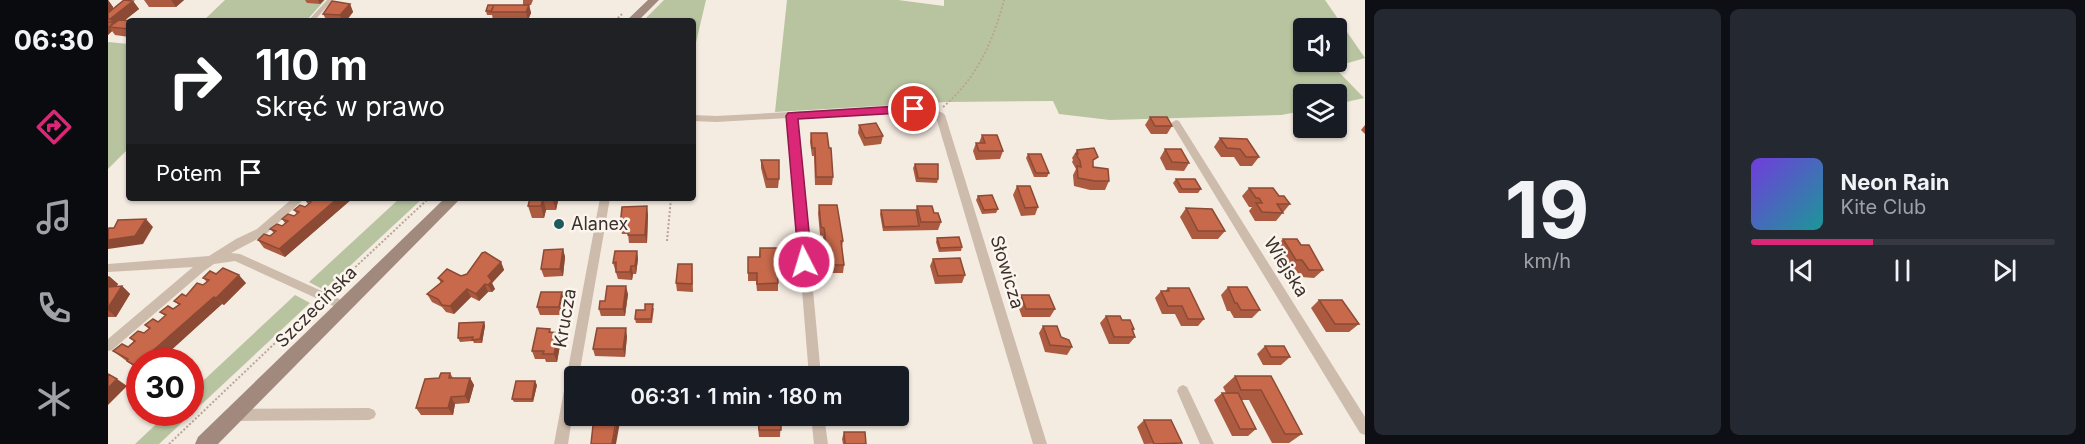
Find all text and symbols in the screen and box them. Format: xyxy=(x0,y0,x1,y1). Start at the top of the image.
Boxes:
map controls xyxy=(1293,18,1347,138)
button: sound xyxy=(1293,18,1347,72)
text: 06:30 xyxy=(14,24,94,57)
text: 110 m xyxy=(255,39,368,90)
icon: right xyxy=(156,42,234,120)
pin xyxy=(888,83,939,134)
button: layers xyxy=(1293,84,1347,138)
text: Skręć w prawo xyxy=(255,90,445,123)
icon: arrive xyxy=(897,92,930,125)
icon: directions xyxy=(33,106,75,148)
icon: arrive xyxy=(234,156,267,189)
text: Potem xyxy=(156,160,222,186)
text: 19 xyxy=(1505,162,1589,257)
text: Neon Rain xyxy=(1841,169,1950,195)
text: Kite Club xyxy=(1841,195,1926,219)
icon: music xyxy=(33,196,75,238)
place label: Alanex xyxy=(571,213,629,234)
marker: Alanex xyxy=(552,217,566,231)
position arrow xyxy=(772,230,836,294)
street label: Słowicza xyxy=(986,233,1029,311)
street label: Wiejska xyxy=(1260,233,1313,300)
text: km/h xyxy=(1523,249,1571,273)
icon: previous xyxy=(1785,254,1818,287)
icon: pause xyxy=(1886,254,1919,287)
icon: next xyxy=(1988,254,2021,287)
street label: Szczecińska xyxy=(271,262,361,352)
icon: phone xyxy=(33,287,75,329)
street label: Krucza xyxy=(549,287,580,349)
speed limit sign: 30 xyxy=(126,348,204,426)
icon: climate xyxy=(33,378,75,420)
text: 06:31 · 1 min · 180 m xyxy=(630,383,843,409)

